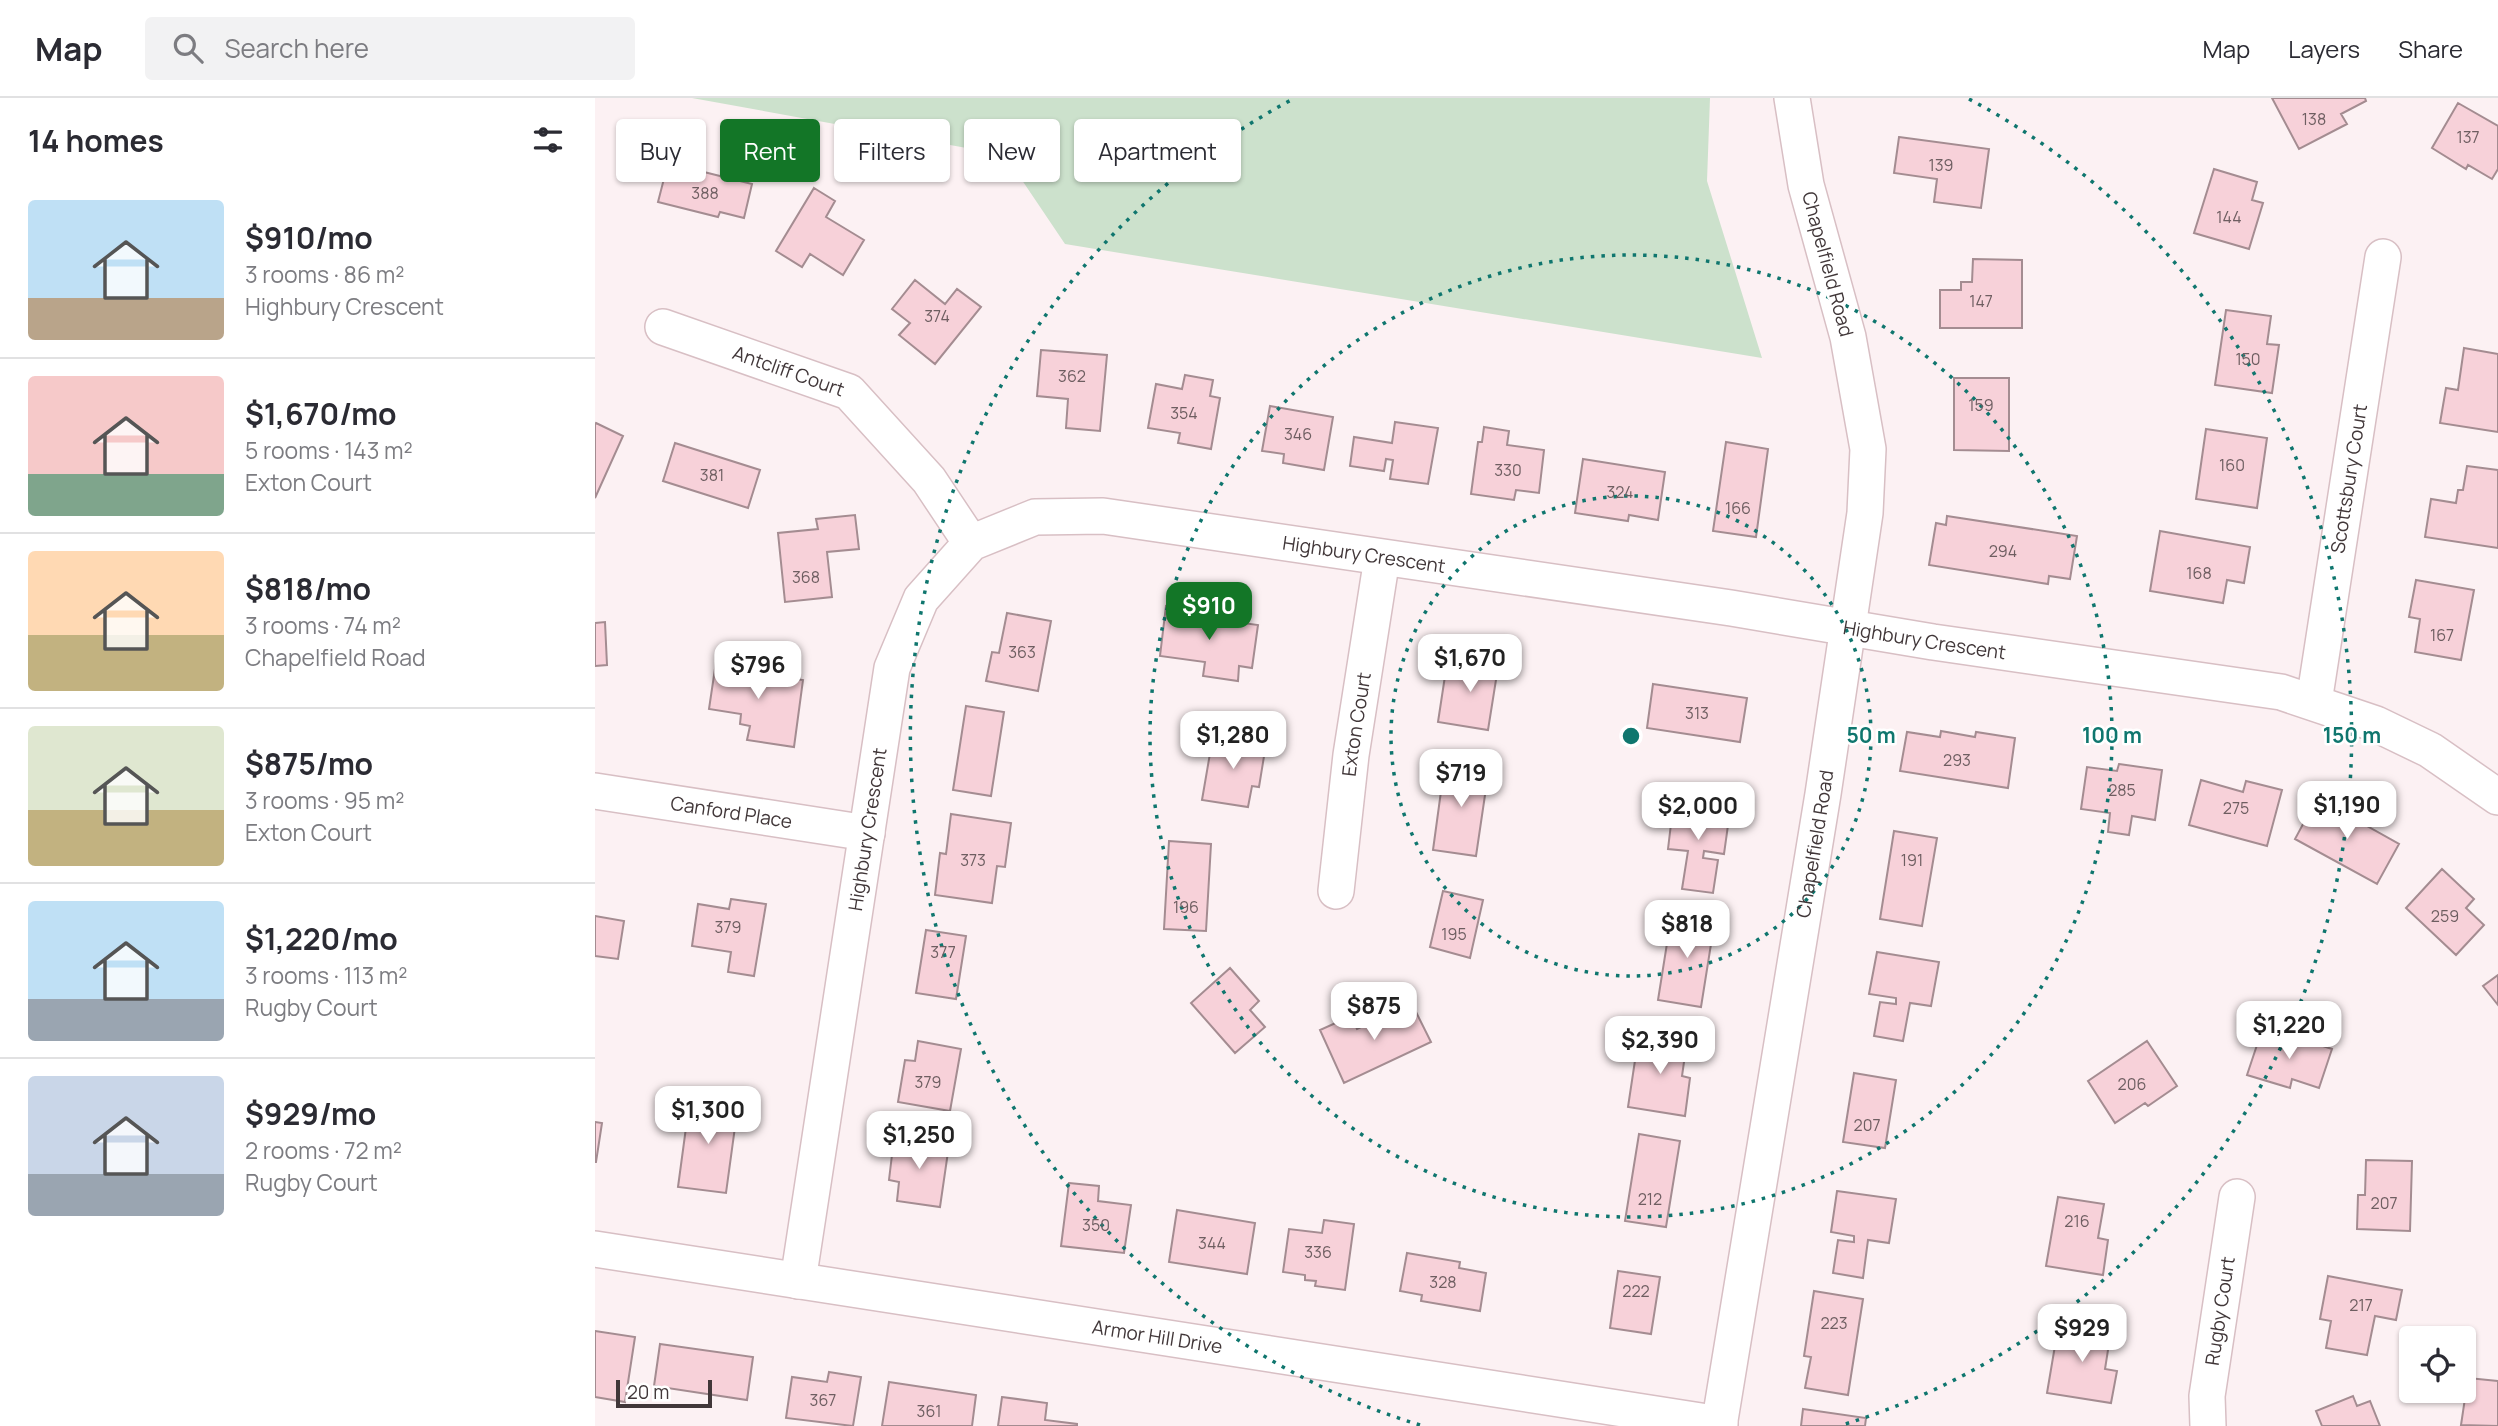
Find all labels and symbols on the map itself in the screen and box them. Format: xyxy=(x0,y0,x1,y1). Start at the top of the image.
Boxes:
house number: 138 xyxy=(2302,108,2326,130)
house number: 137 xyxy=(2456,126,2480,148)
house number: 139 xyxy=(1928,154,1954,176)
house number: 388 xyxy=(691,182,719,204)
street label: Chapelfield Road xyxy=(1796,189,1860,339)
house number: 144 xyxy=(2216,206,2242,228)
house number: 147 xyxy=(1969,290,1993,312)
house number: 374 xyxy=(924,305,950,327)
street label: Antcliff Court xyxy=(729,339,848,402)
house number: 150 xyxy=(2235,348,2261,370)
house number: 362 xyxy=(1058,365,1086,387)
house number: 159 xyxy=(1968,394,1994,416)
house number: 354 xyxy=(1170,402,1198,424)
street label: Scottsbury Court xyxy=(2324,402,2373,555)
house number: 346 xyxy=(1284,423,1312,445)
house number: 160 xyxy=(2219,454,2245,476)
house number: 330 xyxy=(1494,459,1522,481)
house number: 381 xyxy=(700,464,724,486)
house number: 324 xyxy=(1606,481,1634,503)
house number: 166 xyxy=(1725,497,1751,519)
street label: Highbury Crescent xyxy=(1281,529,1447,579)
house number: 294 xyxy=(1989,540,2017,562)
house number: 168 xyxy=(2186,562,2212,584)
house number: 368 xyxy=(792,566,820,588)
pin: $910 xyxy=(1168,582,1250,642)
street label: Highbury Crescent xyxy=(1841,614,2008,665)
house number: 167 xyxy=(2430,624,2454,646)
pin: $1,670 xyxy=(1413,634,1527,694)
house number: 363 xyxy=(1008,641,1036,663)
pin: $796 xyxy=(717,642,799,701)
street label: Exton Court xyxy=(1336,670,1377,778)
house number: 313 xyxy=(1685,702,1709,724)
pin: $1,280 xyxy=(1176,712,1290,771)
text: 50 m xyxy=(1846,721,1896,749)
text: 100 m xyxy=(2082,721,2142,749)
text: 150 m xyxy=(2323,721,2381,749)
centre of rings xyxy=(1619,724,1643,748)
street label: Highbury Crescent xyxy=(842,746,893,913)
house number: 293 xyxy=(1943,749,1971,771)
pin: $719 xyxy=(1420,750,1502,809)
street label: Chapelfield Road xyxy=(1790,768,1839,920)
house number: 285 xyxy=(2108,779,2136,801)
pin: $2,000 xyxy=(1641,782,1755,842)
pin: $1,190 xyxy=(2290,782,2404,841)
street label: Canford Place xyxy=(669,790,794,834)
house number: 275 xyxy=(2223,797,2249,819)
house number: 373 xyxy=(960,849,986,871)
house number: 191 xyxy=(1901,849,1923,871)
house number: 196 xyxy=(1173,896,1199,918)
pin: $818 xyxy=(1646,900,1728,960)
house number: 259 xyxy=(2431,905,2459,927)
house number: 379 xyxy=(715,916,741,938)
house number: 195 xyxy=(1441,923,1467,945)
house number: 377 xyxy=(930,941,956,963)
pin: $875 xyxy=(1333,982,1415,1042)
pin: $1,220 xyxy=(2232,1002,2346,1061)
pin: $2,390 xyxy=(1603,1016,1717,1076)
house number: 379 xyxy=(915,1071,941,1093)
house number: 206 xyxy=(2118,1073,2146,1095)
pin: $1,300 xyxy=(651,1086,765,1146)
pin: $1,250 xyxy=(862,1112,976,1171)
house number: 207 xyxy=(1854,1114,1880,1136)
house number: 212 xyxy=(1638,1188,1662,1210)
house number: 207 xyxy=(2371,1192,2397,1214)
house number: 216 xyxy=(2064,1210,2090,1232)
house number: 350 xyxy=(1082,1214,1110,1236)
house number: 344 xyxy=(1198,1232,1226,1254)
house number: 336 xyxy=(1304,1241,1332,1263)
street label: Rugby Court xyxy=(2199,1255,2241,1367)
house number: 328 xyxy=(1429,1271,1457,1293)
house number: 222 xyxy=(1622,1280,1650,1302)
house number: 217 xyxy=(2349,1294,2373,1316)
pin: $929 xyxy=(2041,1304,2123,1364)
house number: 223 xyxy=(1820,1312,1848,1334)
street label: Armor Hill Drive xyxy=(1090,1314,1224,1359)
scale bar xyxy=(616,1377,712,1409)
house number: 367 xyxy=(810,1389,836,1411)
house number: 361 xyxy=(917,1400,941,1422)

